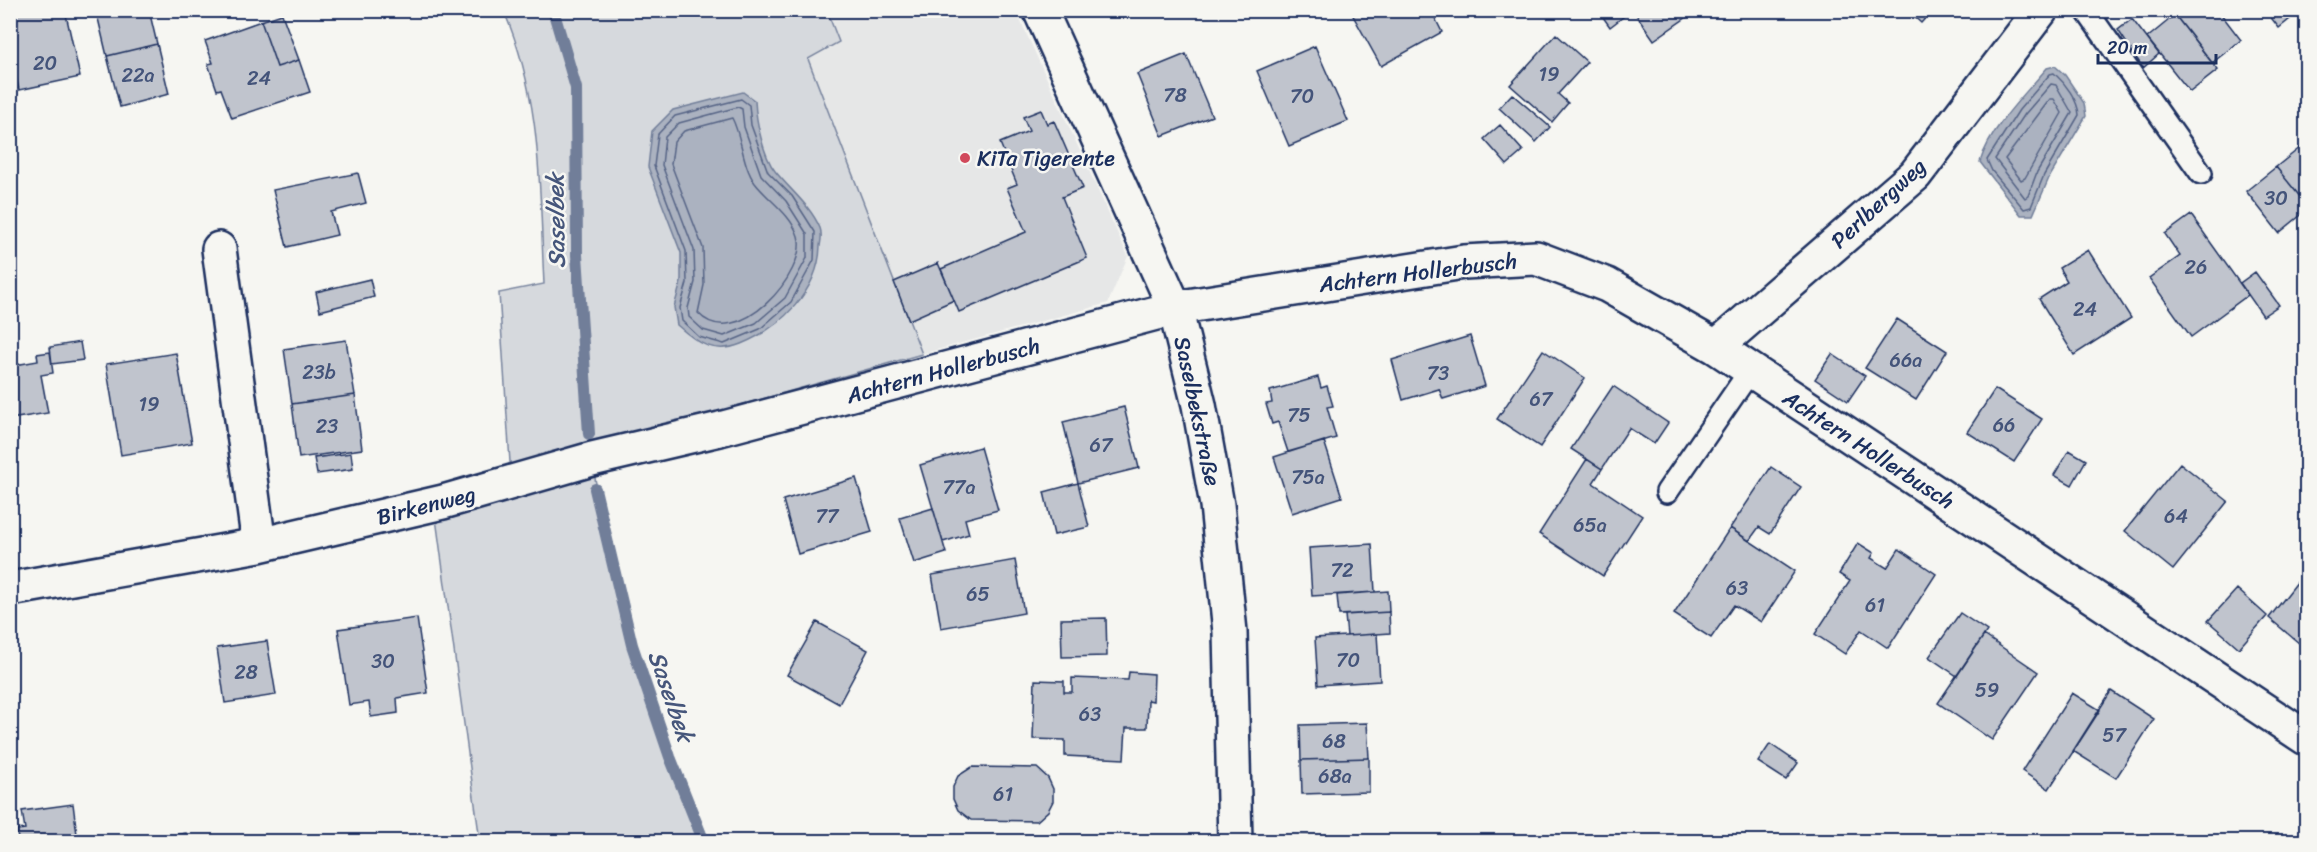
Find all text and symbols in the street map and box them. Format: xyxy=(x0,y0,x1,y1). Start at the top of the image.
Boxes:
scale bar xyxy=(2098,27,2216,65)
text: 20 m xyxy=(2107,32,2147,64)
house number: 20 xyxy=(33,46,57,81)
house number: 19 xyxy=(1539,57,1559,92)
house number: 22a xyxy=(121,58,155,93)
house number: 24 xyxy=(247,61,271,96)
house number: 78 xyxy=(1163,78,1187,113)
house number: 70 xyxy=(1290,79,1314,114)
place label: KiTa Tigerente xyxy=(977,139,1115,178)
street label: Perlbergweg xyxy=(1821,148,1936,259)
marker: KiTa Tigerente xyxy=(958,151,972,165)
water label: Saselbek xyxy=(534,170,578,269)
house number: 30 xyxy=(2264,181,2288,216)
street label: Achtern Hollerbusch xyxy=(1316,241,1519,304)
house number: 26 xyxy=(2185,250,2207,285)
house number: 24 xyxy=(2073,292,2097,327)
street label: Achtern Hollerbusch xyxy=(841,326,1044,415)
street label: Saselbekstraße xyxy=(1163,333,1232,490)
house number: 66a xyxy=(1890,343,1922,378)
house number: 23b xyxy=(302,355,336,390)
house number: 73 xyxy=(1427,356,1449,391)
street label: Achtern Hollerbusch xyxy=(1774,378,1963,520)
house number: 67 xyxy=(1530,382,1554,417)
house number: 19 xyxy=(139,387,159,422)
house number: 75 xyxy=(1287,398,1311,433)
house number: 66 xyxy=(1993,408,2015,443)
house number: 23 xyxy=(316,409,338,444)
house number: 67 xyxy=(1090,428,1114,463)
house number: 75a xyxy=(1291,460,1325,495)
house number: 77a xyxy=(943,470,975,505)
street label: Birkenweg xyxy=(372,474,480,537)
house number: 77 xyxy=(816,499,840,534)
house number: 64 xyxy=(2164,499,2188,534)
house number: 65a xyxy=(1573,508,1607,543)
house number: 72 xyxy=(1331,553,1354,588)
house number: 63 xyxy=(1726,571,1748,606)
house number: 65 xyxy=(966,577,990,612)
house number: 61 xyxy=(1865,588,1885,623)
house number: 70 xyxy=(1336,643,1360,678)
house number: 30 xyxy=(371,644,395,679)
water label: Saselbek xyxy=(636,645,707,751)
house number: 28 xyxy=(234,655,258,690)
house number: 59 xyxy=(1975,673,1999,708)
house number: 63 xyxy=(1079,697,1101,732)
house number: 57 xyxy=(2102,718,2127,753)
house number: 68 xyxy=(1322,724,1346,759)
house number: 68a xyxy=(1318,759,1352,794)
house number: 61 xyxy=(993,777,1013,812)

